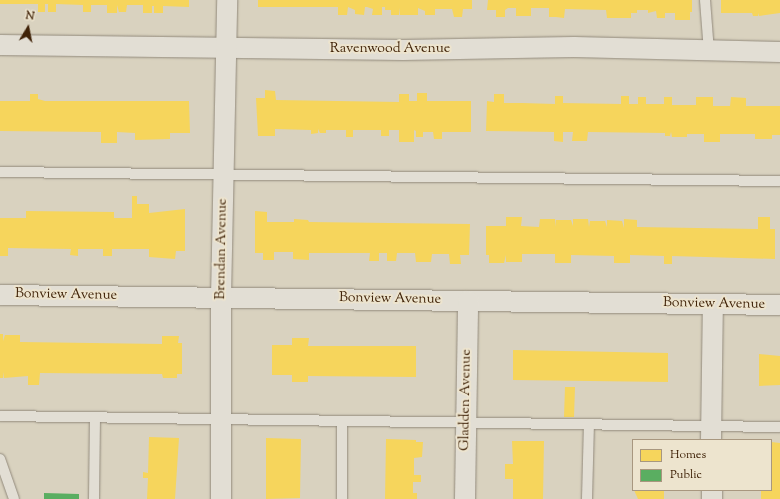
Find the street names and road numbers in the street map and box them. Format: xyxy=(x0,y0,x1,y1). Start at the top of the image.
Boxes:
street label: Ravenwood Avenue xyxy=(330,41,450,57)
street label: Brendan Avenue xyxy=(213,198,231,300)
street label: Bonview Avenue xyxy=(15,286,117,304)
street label: Bonview Avenue xyxy=(339,290,441,308)
street label: Bonview Avenue xyxy=(663,295,765,313)
street label: Gladden Avenue xyxy=(457,349,475,451)

